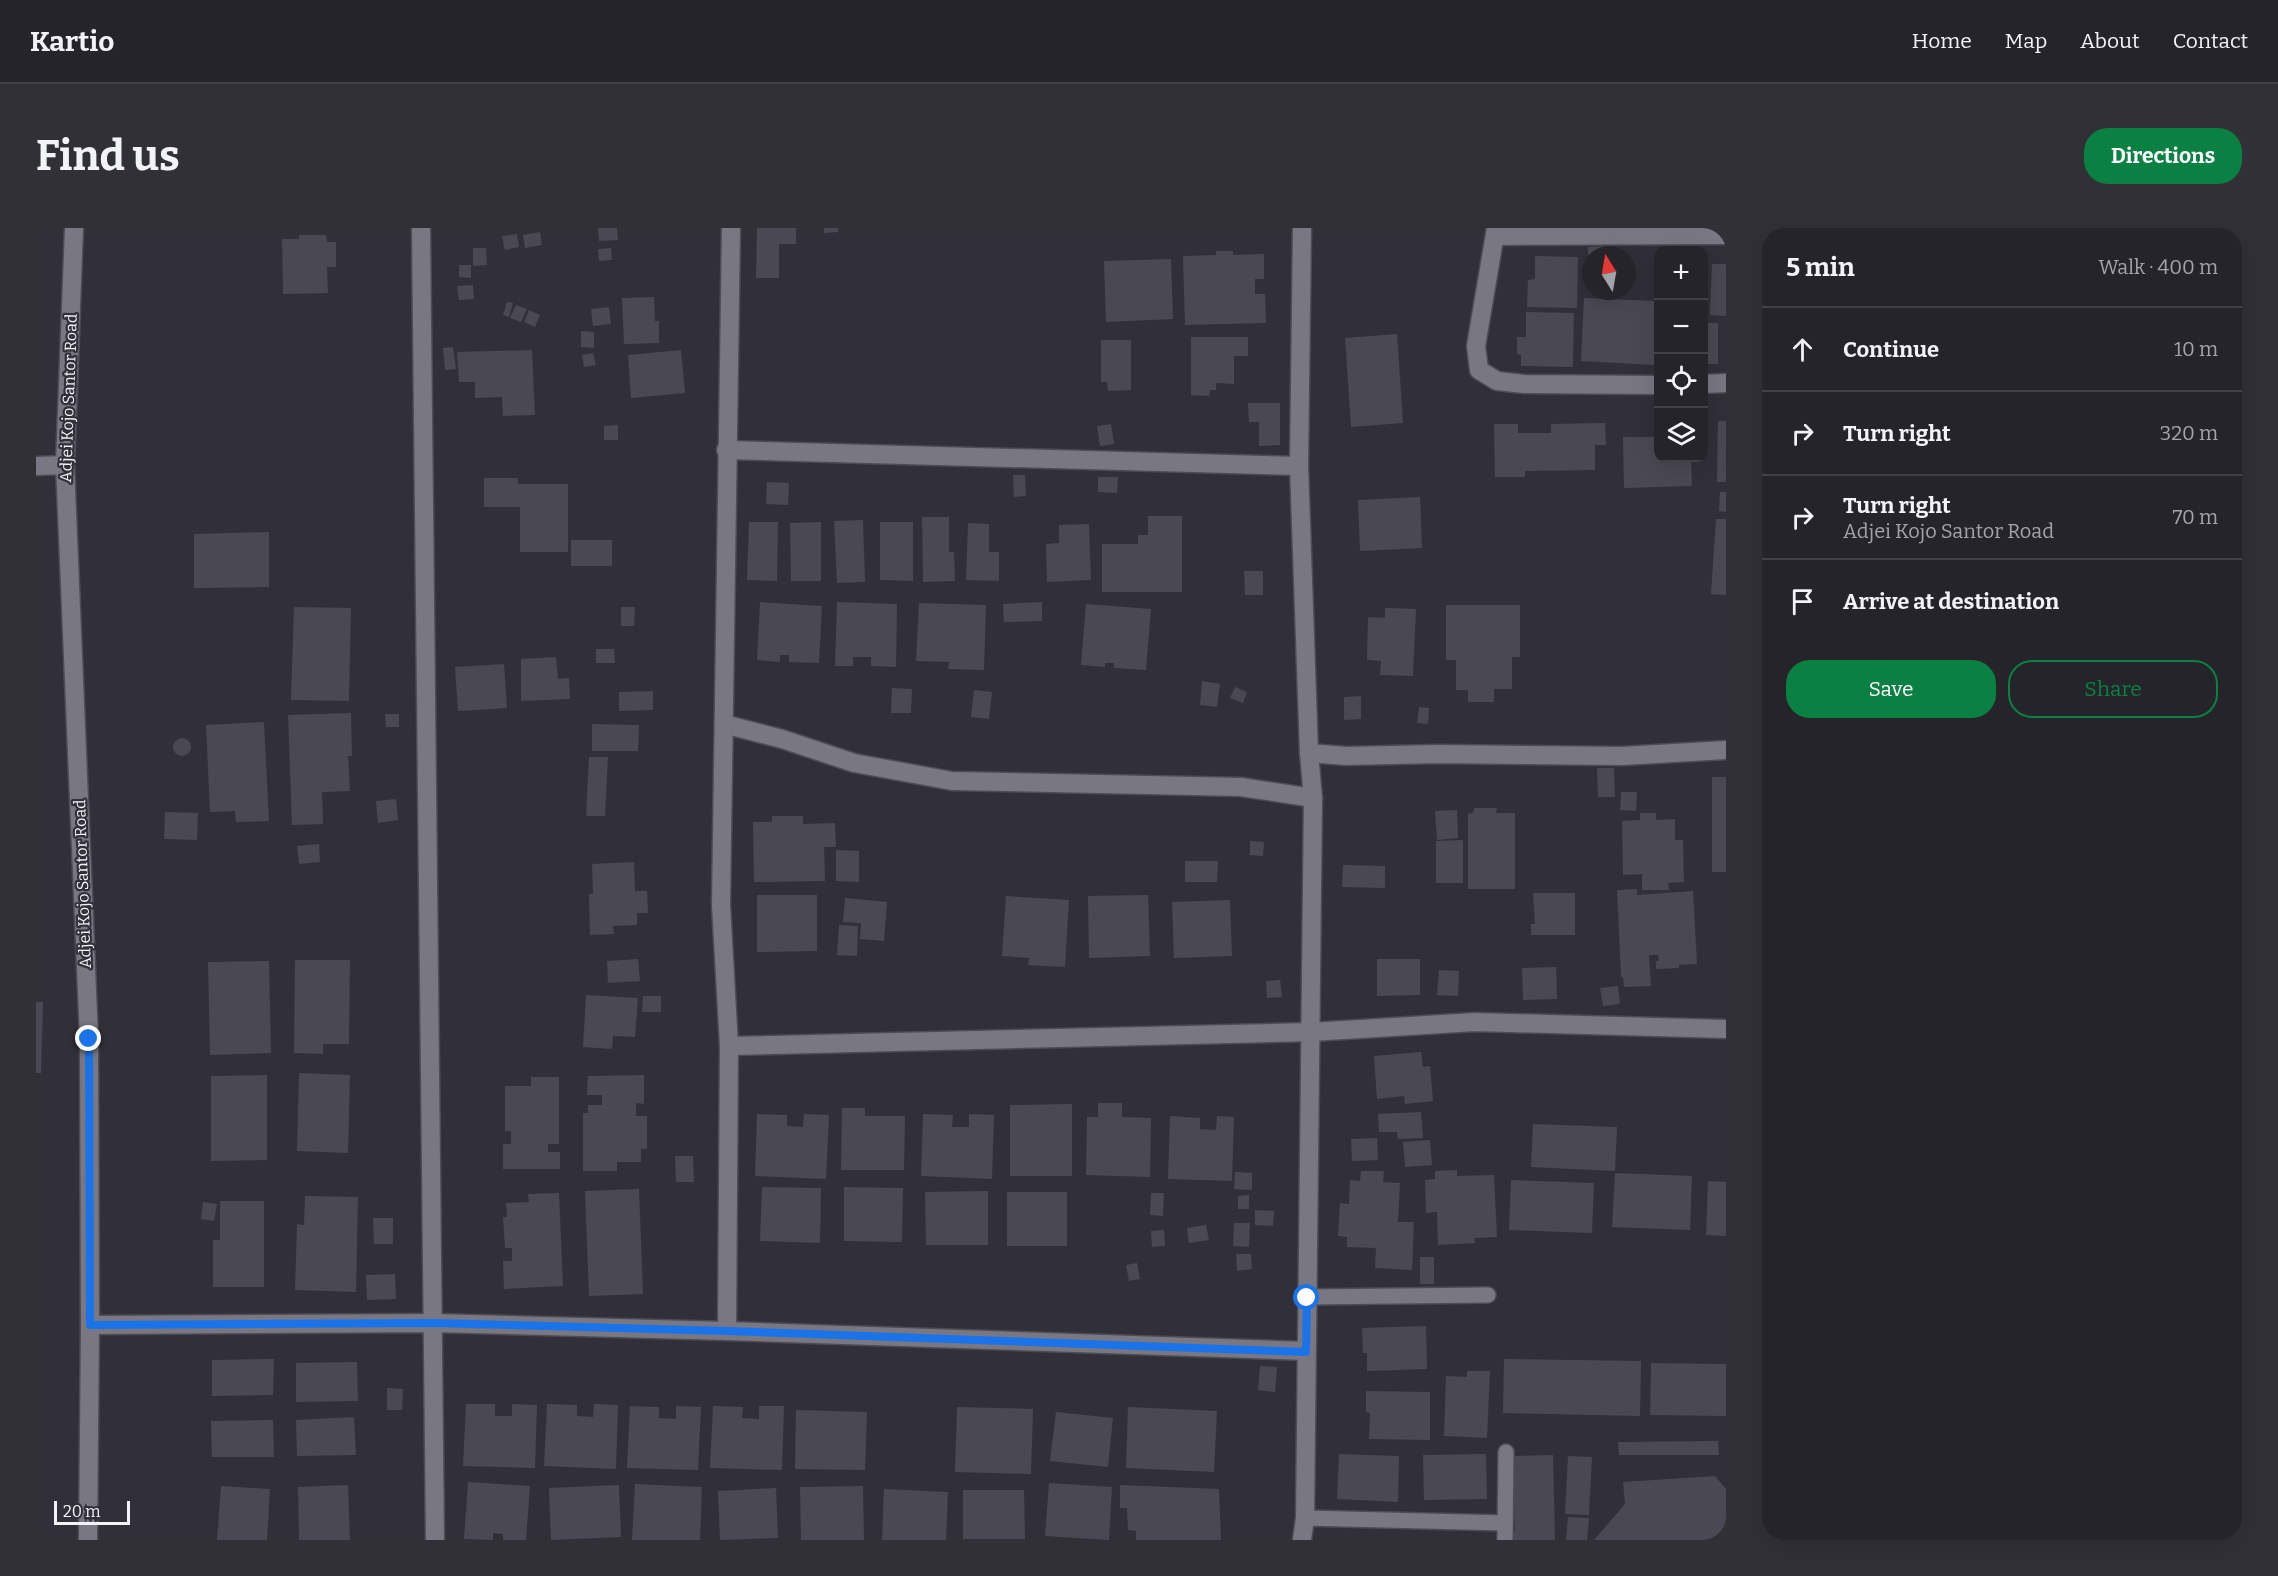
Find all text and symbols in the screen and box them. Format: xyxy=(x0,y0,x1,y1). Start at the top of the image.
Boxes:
text: Kartio xyxy=(30,25,114,58)
text: Home xyxy=(1912,28,1972,54)
text: Map xyxy=(2005,28,2047,54)
text: About xyxy=(2080,28,2140,54)
text: Contact xyxy=(2173,28,2248,54)
button: Directions xyxy=(2084,128,2242,184)
text: Find us xyxy=(36,131,180,181)
north arrow xyxy=(1582,246,1636,300)
map controls xyxy=(1654,246,1708,462)
button: + xyxy=(1654,246,1708,300)
text: 5 min xyxy=(1786,252,1855,283)
text: Walk · 400 m xyxy=(2099,255,2218,279)
button: − xyxy=(1654,300,1708,354)
street label: Adjei Kojo Santor Road xyxy=(56,313,81,483)
icon: ahead xyxy=(1786,333,1819,366)
text: Continue xyxy=(1843,336,1939,363)
text: 10 m xyxy=(2174,337,2218,361)
button: locate xyxy=(1654,354,1708,408)
button: layers xyxy=(1654,408,1708,462)
icon: right xyxy=(1786,417,1819,450)
text: Turn right xyxy=(1843,420,1951,447)
text: 320 m xyxy=(2160,421,2218,445)
text: Turn right xyxy=(1843,492,1951,519)
icon: right xyxy=(1786,501,1819,534)
text: 70 m xyxy=(2172,505,2218,529)
text: Adjei Kojo Santor Road xyxy=(1843,519,2054,543)
icon: arrive xyxy=(1786,585,1819,618)
text: Arrive at destination xyxy=(1843,588,2059,615)
button: Save xyxy=(1786,660,1996,718)
button: Share xyxy=(2008,660,2218,718)
street label: Adjei Kojo Santor Road xyxy=(70,799,95,969)
route end xyxy=(75,1025,101,1051)
route start xyxy=(1293,1284,1319,1310)
scale bar xyxy=(54,1498,130,1526)
text: 20 m xyxy=(63,1502,100,1521)

